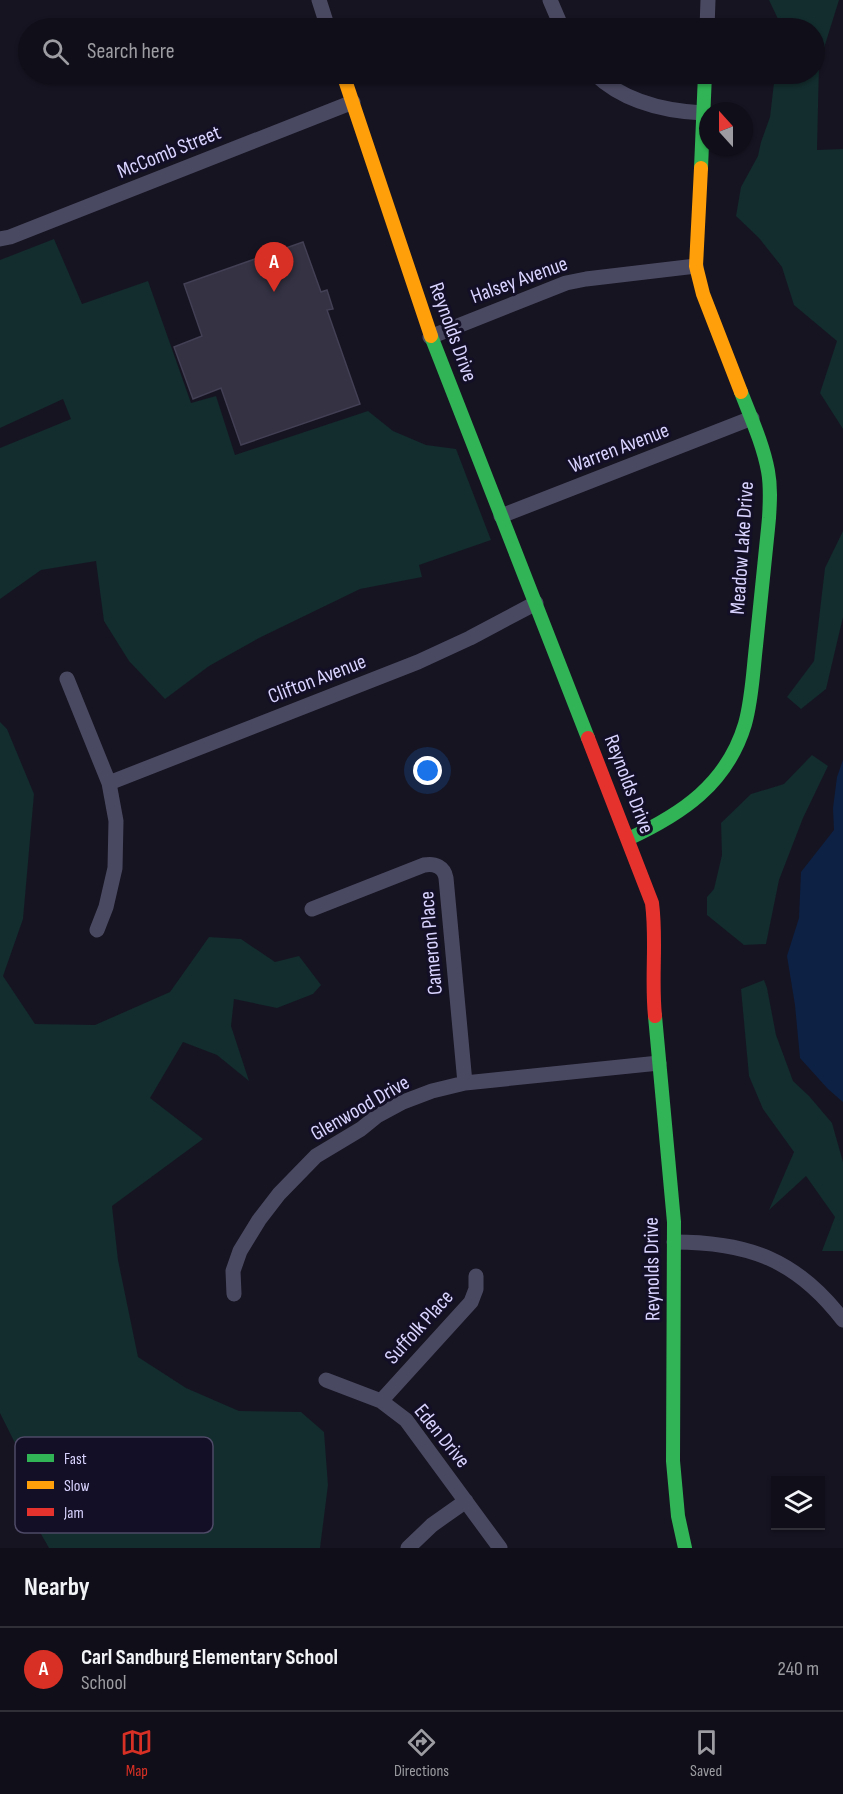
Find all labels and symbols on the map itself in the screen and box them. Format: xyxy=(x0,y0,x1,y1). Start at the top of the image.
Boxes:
north arrow xyxy=(699,102,753,156)
street label: McComb Street xyxy=(114,120,224,184)
pin: A xyxy=(254,242,294,292)
street label: Halsey Avenue xyxy=(467,251,571,309)
street label: Reynolds Drive xyxy=(424,279,482,385)
street label: Warren Avenue xyxy=(565,418,673,478)
street label: Meadow Lake Drive xyxy=(725,481,759,615)
street label: Clifton Avenue xyxy=(264,649,370,709)
street label: Reynolds Drive xyxy=(599,731,659,837)
your location xyxy=(413,756,442,785)
street label: Cameron Place xyxy=(414,890,448,996)
street label: Glenwood Drive xyxy=(306,1070,414,1146)
street label: Reynolds Drive xyxy=(639,1217,665,1321)
street label: Suffolk Place xyxy=(379,1285,459,1369)
street label: Eden Drive xyxy=(409,1399,475,1473)
legend xyxy=(15,1437,213,1533)
text: Fast xyxy=(64,1450,87,1469)
text: Slow xyxy=(64,1477,89,1496)
text: Jam xyxy=(63,1504,84,1523)

